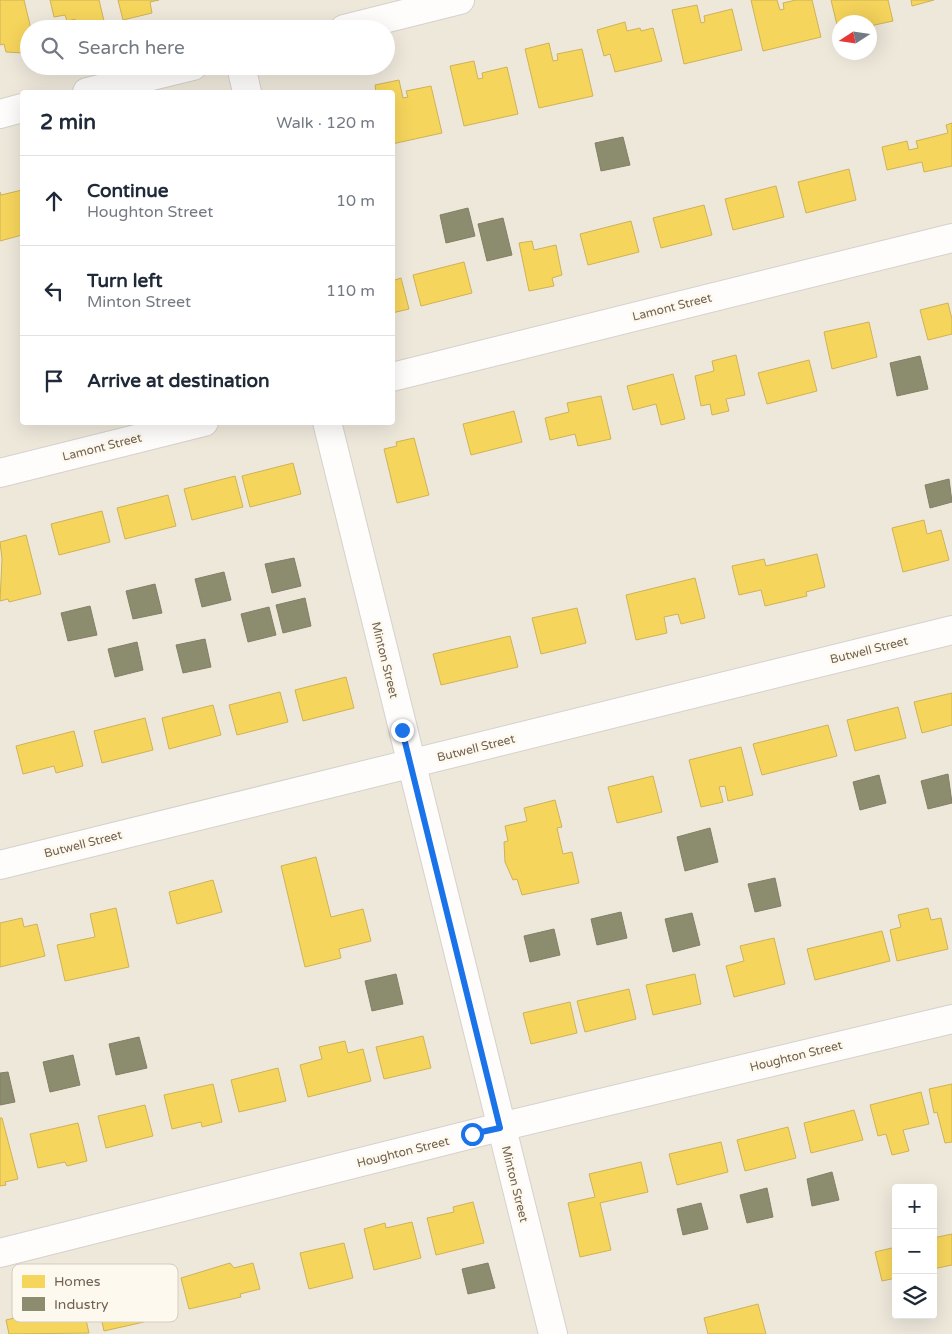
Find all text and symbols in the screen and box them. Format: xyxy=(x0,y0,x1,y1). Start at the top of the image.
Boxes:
north arrow xyxy=(832,15,877,60)
search box xyxy=(20,20,395,75)
icon: search xyxy=(38,34,66,62)
text: Search here xyxy=(78,37,185,59)
text: 2 min xyxy=(40,110,96,135)
text: Walk · 120 m xyxy=(276,113,375,133)
text: Continue xyxy=(87,180,169,202)
icon: ahead xyxy=(40,187,68,215)
text: 10 m xyxy=(336,191,375,211)
text: Houghton Street xyxy=(87,202,213,222)
text: Turn left xyxy=(87,270,163,292)
icon: left xyxy=(40,277,68,305)
text: 110 m xyxy=(326,281,375,301)
street label: Lamont Street xyxy=(631,290,713,324)
text: Minton Street xyxy=(87,292,191,312)
icon: arrive xyxy=(40,367,68,395)
text: Arrive at destination xyxy=(87,370,270,392)
street label: Lamont Street xyxy=(61,430,143,464)
street label: Minton Street xyxy=(369,620,401,700)
street label: Butwell Street xyxy=(829,633,910,666)
route end xyxy=(391,719,414,742)
street label: Butwell Street xyxy=(436,731,517,764)
street label: Butwell Street xyxy=(43,827,124,860)
street label: Houghton Street xyxy=(748,1038,844,1074)
route start xyxy=(461,1123,484,1146)
street label: Houghton Street xyxy=(355,1134,451,1170)
street label: Minton Street xyxy=(499,1144,531,1224)
map controls xyxy=(892,1184,937,1319)
button: + xyxy=(892,1184,937,1229)
button: − xyxy=(892,1229,937,1274)
legend xyxy=(12,1264,178,1322)
text: Homes xyxy=(54,1273,101,1290)
button: layers xyxy=(892,1274,937,1319)
text: Industry xyxy=(54,1296,109,1313)

